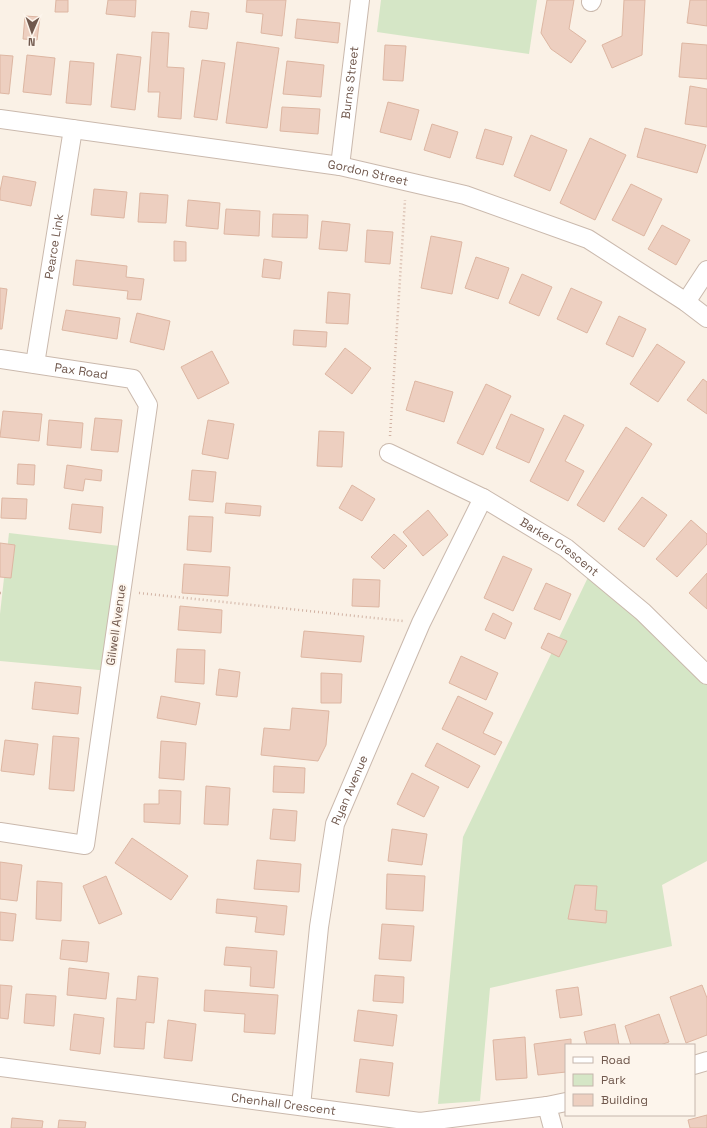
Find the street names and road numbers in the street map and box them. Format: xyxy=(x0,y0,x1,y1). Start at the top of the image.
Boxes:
street label: Burns Street xyxy=(338,45,362,120)
street label: Gordon Street xyxy=(327,156,410,190)
street label: Pearce Link xyxy=(41,212,67,280)
street label: Pax Road xyxy=(53,359,109,383)
street label: Barker Crescent xyxy=(517,514,602,580)
street label: Gilwell Avenue xyxy=(102,583,130,667)
street label: Ryan Avenue xyxy=(327,753,372,828)
street label: Chenhall Crescent xyxy=(230,1089,337,1119)

